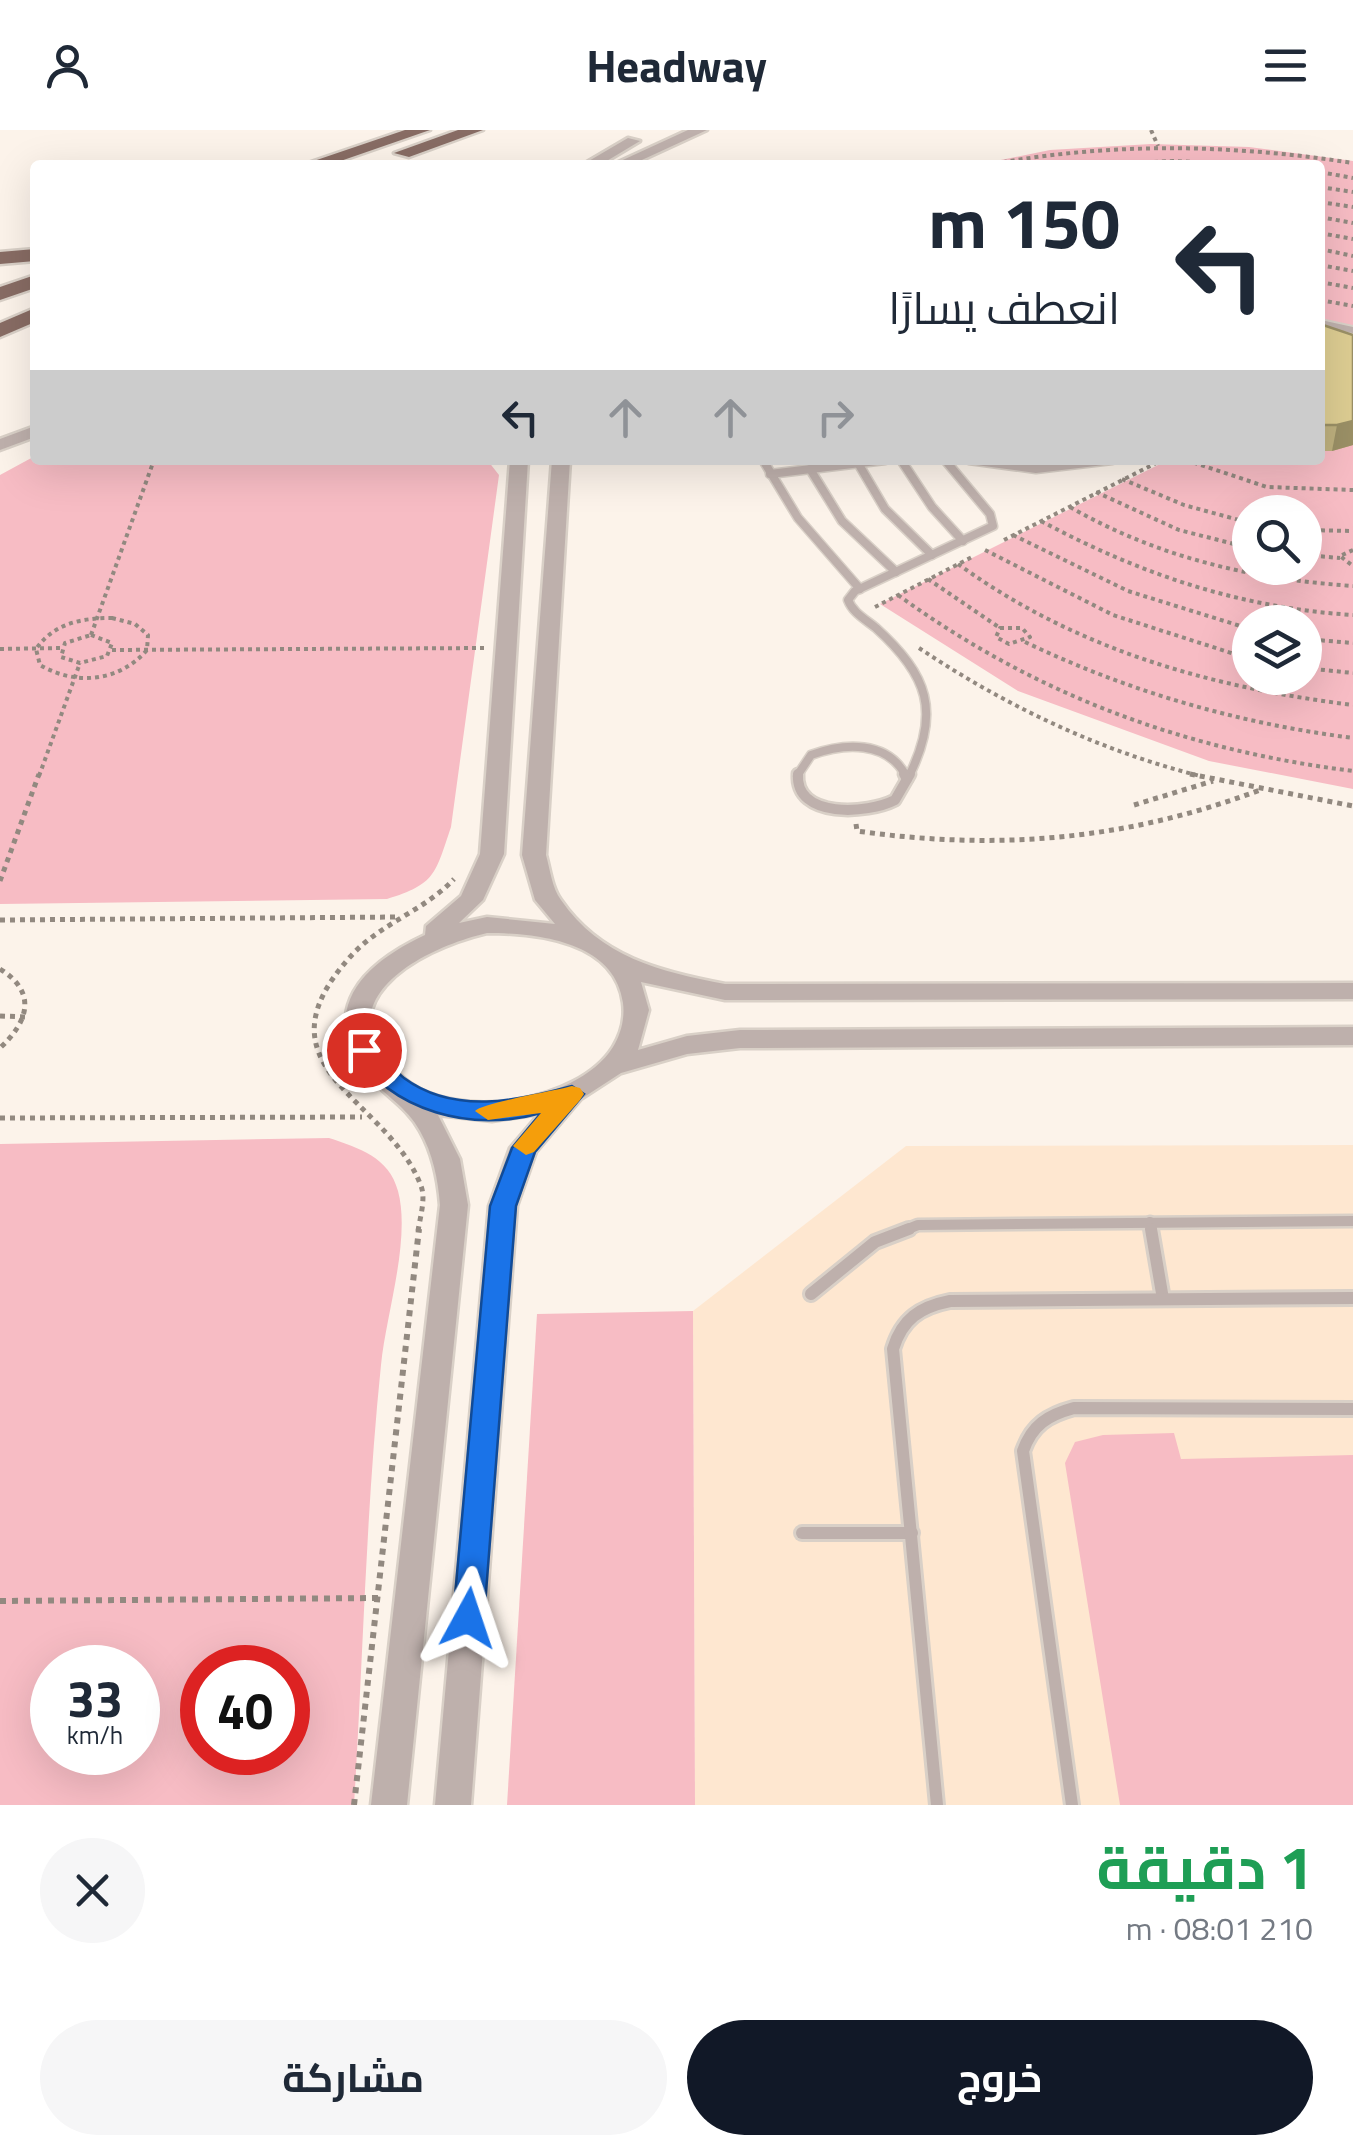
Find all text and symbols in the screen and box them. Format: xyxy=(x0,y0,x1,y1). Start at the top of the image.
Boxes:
text: Headway xyxy=(586,31,767,99)
icon: person xyxy=(40,38,95,93)
icon: menu xyxy=(1258,38,1313,93)
text: 150 m xyxy=(928,169,1120,275)
icon: left xyxy=(1155,200,1285,330)
text: انعطف يسارًا xyxy=(888,273,1120,341)
icon: left xyxy=(493,390,548,445)
icon: ahead xyxy=(598,390,653,445)
icon: ahead xyxy=(703,390,758,445)
icon: right xyxy=(808,390,863,445)
map controls xyxy=(1232,495,1322,695)
button: search xyxy=(1232,495,1322,585)
button: layers xyxy=(1232,605,1322,695)
pin xyxy=(322,1008,407,1093)
icon: arrive xyxy=(337,1023,392,1078)
position arrow xyxy=(416,1566,520,1670)
speed limit sign: 40 xyxy=(180,1645,310,1775)
text: 33 xyxy=(67,1660,123,1736)
text: km/h xyxy=(67,1716,123,1754)
text: 1 دقيقة xyxy=(1097,1821,1313,1912)
button: close xyxy=(40,1838,145,1943)
text: 210 m · 08:01 xyxy=(1126,1904,1313,1952)
button: مشاركة xyxy=(40,2020,667,2135)
button: خروج xyxy=(687,2020,1313,2135)

